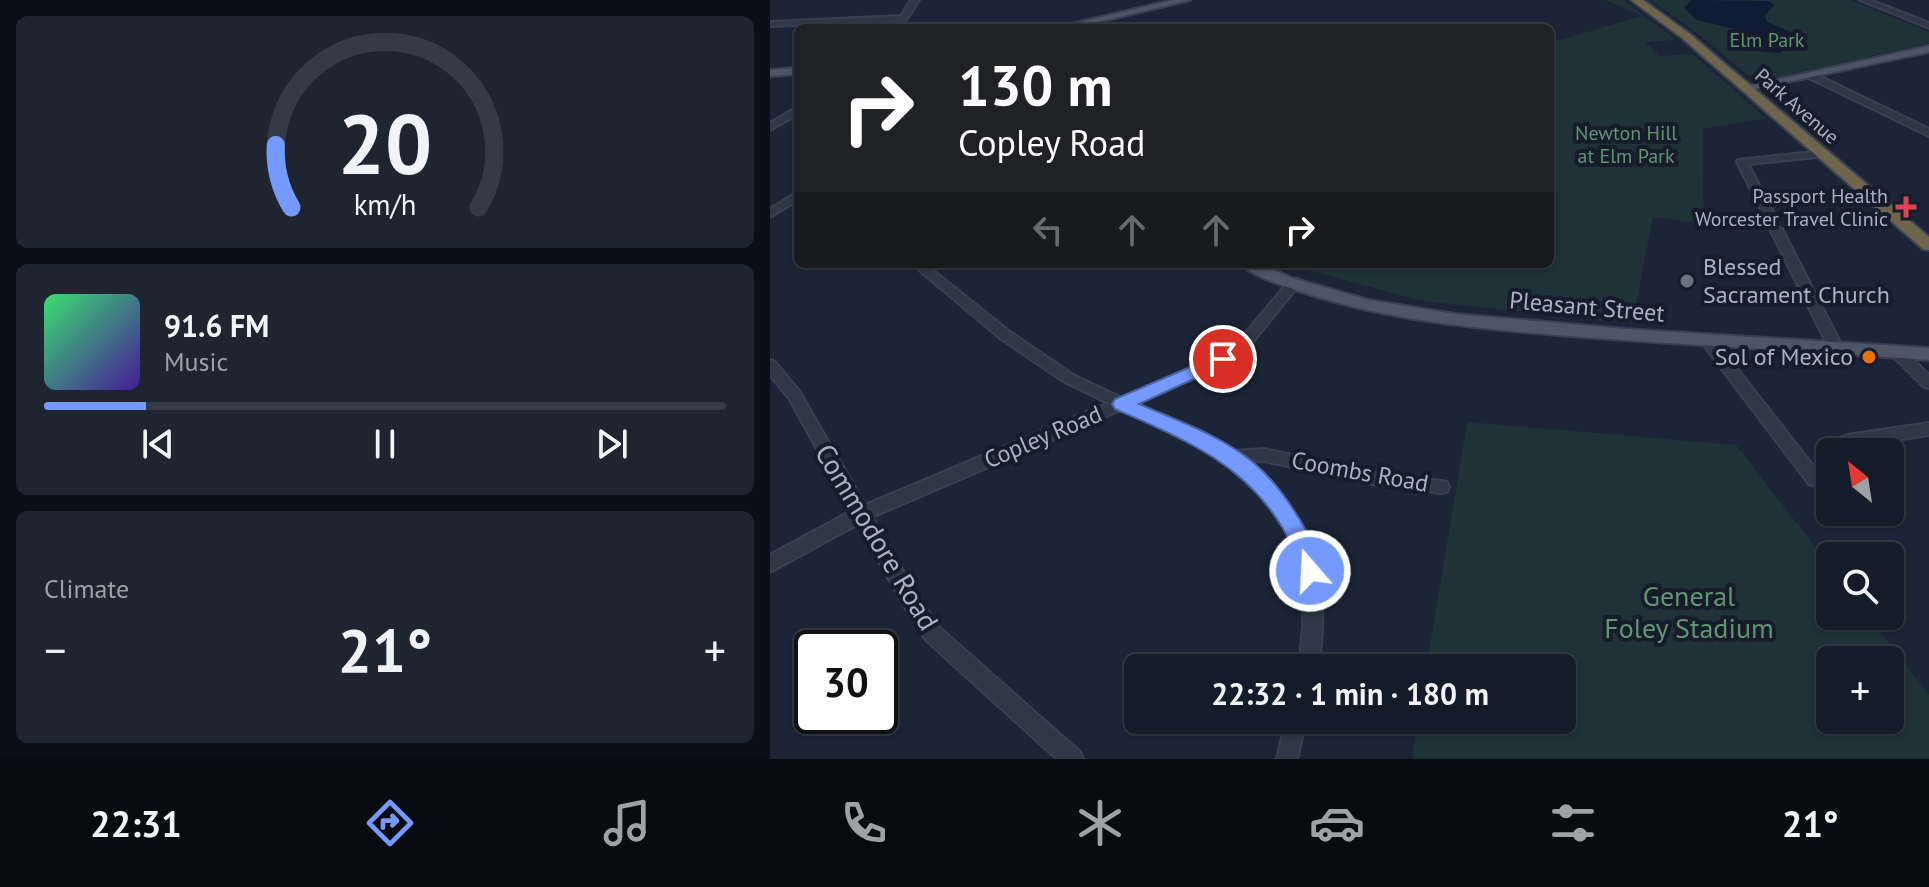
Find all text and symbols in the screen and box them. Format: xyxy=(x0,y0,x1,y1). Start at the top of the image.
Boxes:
park label: Elm Park xyxy=(1730,27,1805,53)
text: 130 m xyxy=(958,49,1113,121)
icon: right xyxy=(826,56,930,160)
street label: Park Avenue xyxy=(1749,62,1845,150)
text: 20 xyxy=(338,88,432,196)
text: Copley Road xyxy=(958,119,1145,166)
park label: Newton Hill at Elm Park xyxy=(1575,120,1677,169)
place label: Passport Health Worcester Travel Clinic xyxy=(1695,183,1888,232)
text: km/h xyxy=(354,186,416,223)
marker: Passport Health Worcester Travel Clinic xyxy=(1895,196,1917,218)
icon: left xyxy=(1026,208,1070,252)
icon: ahead xyxy=(1110,208,1154,252)
icon: ahead xyxy=(1194,208,1238,252)
icon: right xyxy=(1278,208,1322,252)
place label: Blessed Sacrament Church xyxy=(1703,251,1890,310)
marker: Blessed Sacrament Church xyxy=(1678,272,1696,290)
street label: Pleasant Street xyxy=(1508,284,1666,329)
text: 91.6 FM xyxy=(164,306,269,345)
pin xyxy=(1189,325,1257,393)
icon: arrive xyxy=(1201,337,1245,381)
place label: Sol of Mexico xyxy=(1715,341,1853,372)
text: Music xyxy=(164,345,228,378)
marker: Sol of Mexico xyxy=(1860,348,1878,366)
street label: Copley Road xyxy=(979,398,1106,475)
icon: previous xyxy=(136,422,180,466)
icon: pause xyxy=(363,422,407,466)
icon: next xyxy=(590,422,634,466)
street label: Commodore Road xyxy=(807,437,948,637)
north arrow xyxy=(1816,438,1904,526)
map controls xyxy=(1816,438,1904,734)
street label: Coombs Road xyxy=(1289,444,1431,499)
position arrow xyxy=(1268,529,1352,613)
button: search xyxy=(1816,542,1904,630)
text: Climate xyxy=(44,572,129,605)
park label: General Foley Stadium xyxy=(1604,577,1774,646)
text: 21° xyxy=(338,611,432,689)
text: − xyxy=(44,621,66,678)
text: + xyxy=(704,621,726,678)
speed limit sign: 30 xyxy=(794,630,898,734)
button: + xyxy=(1816,646,1904,734)
text: 22:32 · 1 min · 180 m xyxy=(1211,674,1489,713)
icon: directions xyxy=(362,795,418,851)
icon: music xyxy=(599,795,655,851)
icon: phone xyxy=(836,795,892,851)
icon: climate xyxy=(1072,795,1128,851)
icon: car xyxy=(1309,795,1365,851)
icon: filters xyxy=(1545,795,1601,851)
text: 22:31 xyxy=(90,800,182,847)
text: 21° xyxy=(1782,800,1839,847)

